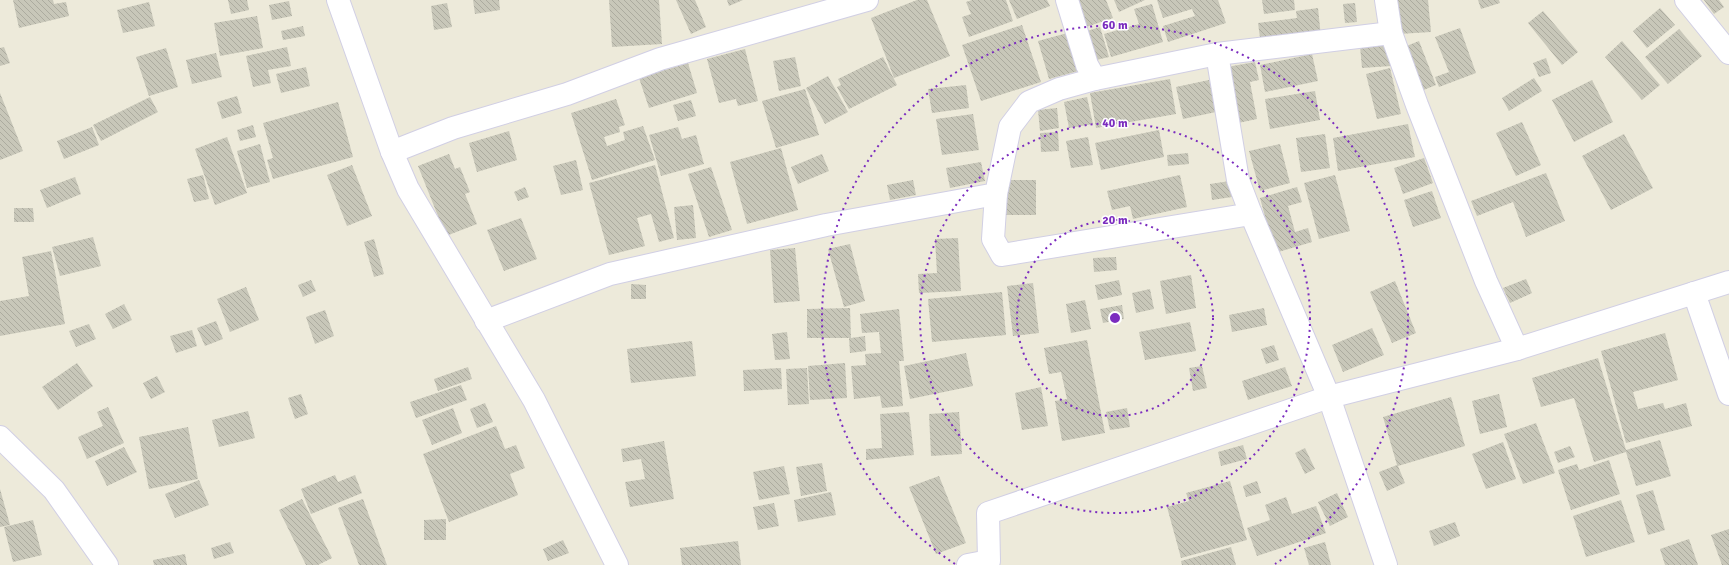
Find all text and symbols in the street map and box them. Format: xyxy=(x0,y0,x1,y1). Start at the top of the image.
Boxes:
text: 60 m xyxy=(1102,18,1128,33)
text: 40 m xyxy=(1102,116,1128,131)
text: 20 m xyxy=(1102,213,1128,228)
centre of rings xyxy=(1108,311,1122,325)

